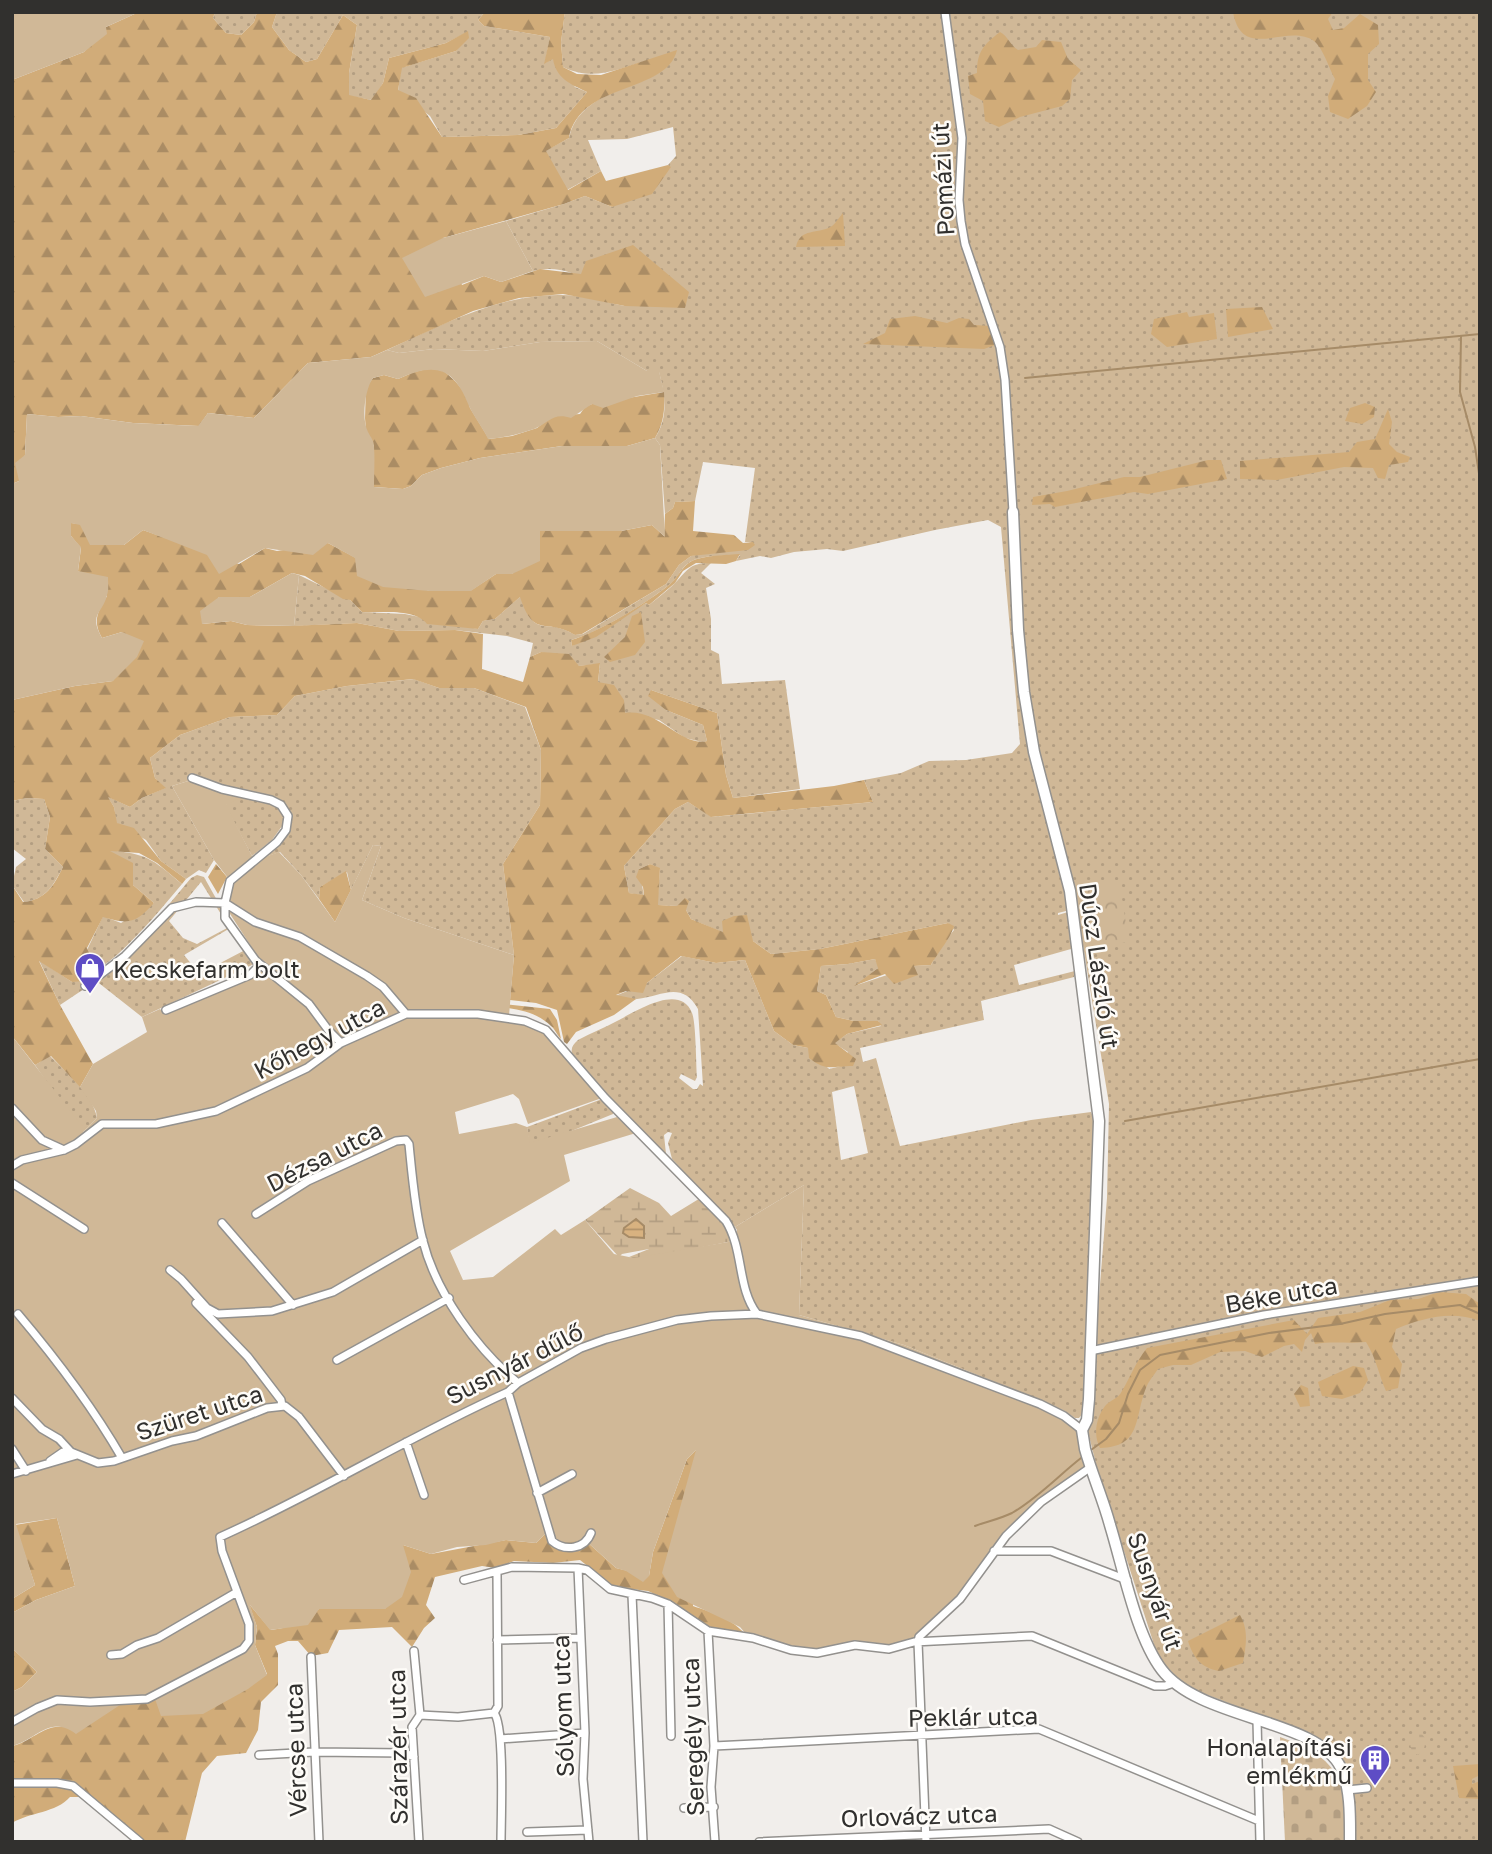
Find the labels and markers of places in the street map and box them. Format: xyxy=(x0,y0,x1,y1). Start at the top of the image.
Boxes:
shop icon: Kecskefarm bolt xyxy=(73,951,107,995)
place label: Kecskefarm bolt xyxy=(113,954,300,983)
place label: Honalapítási emlékmű xyxy=(1206,1732,1352,1789)
building icon: Honalapítási emlékmű xyxy=(1358,1743,1392,1787)

